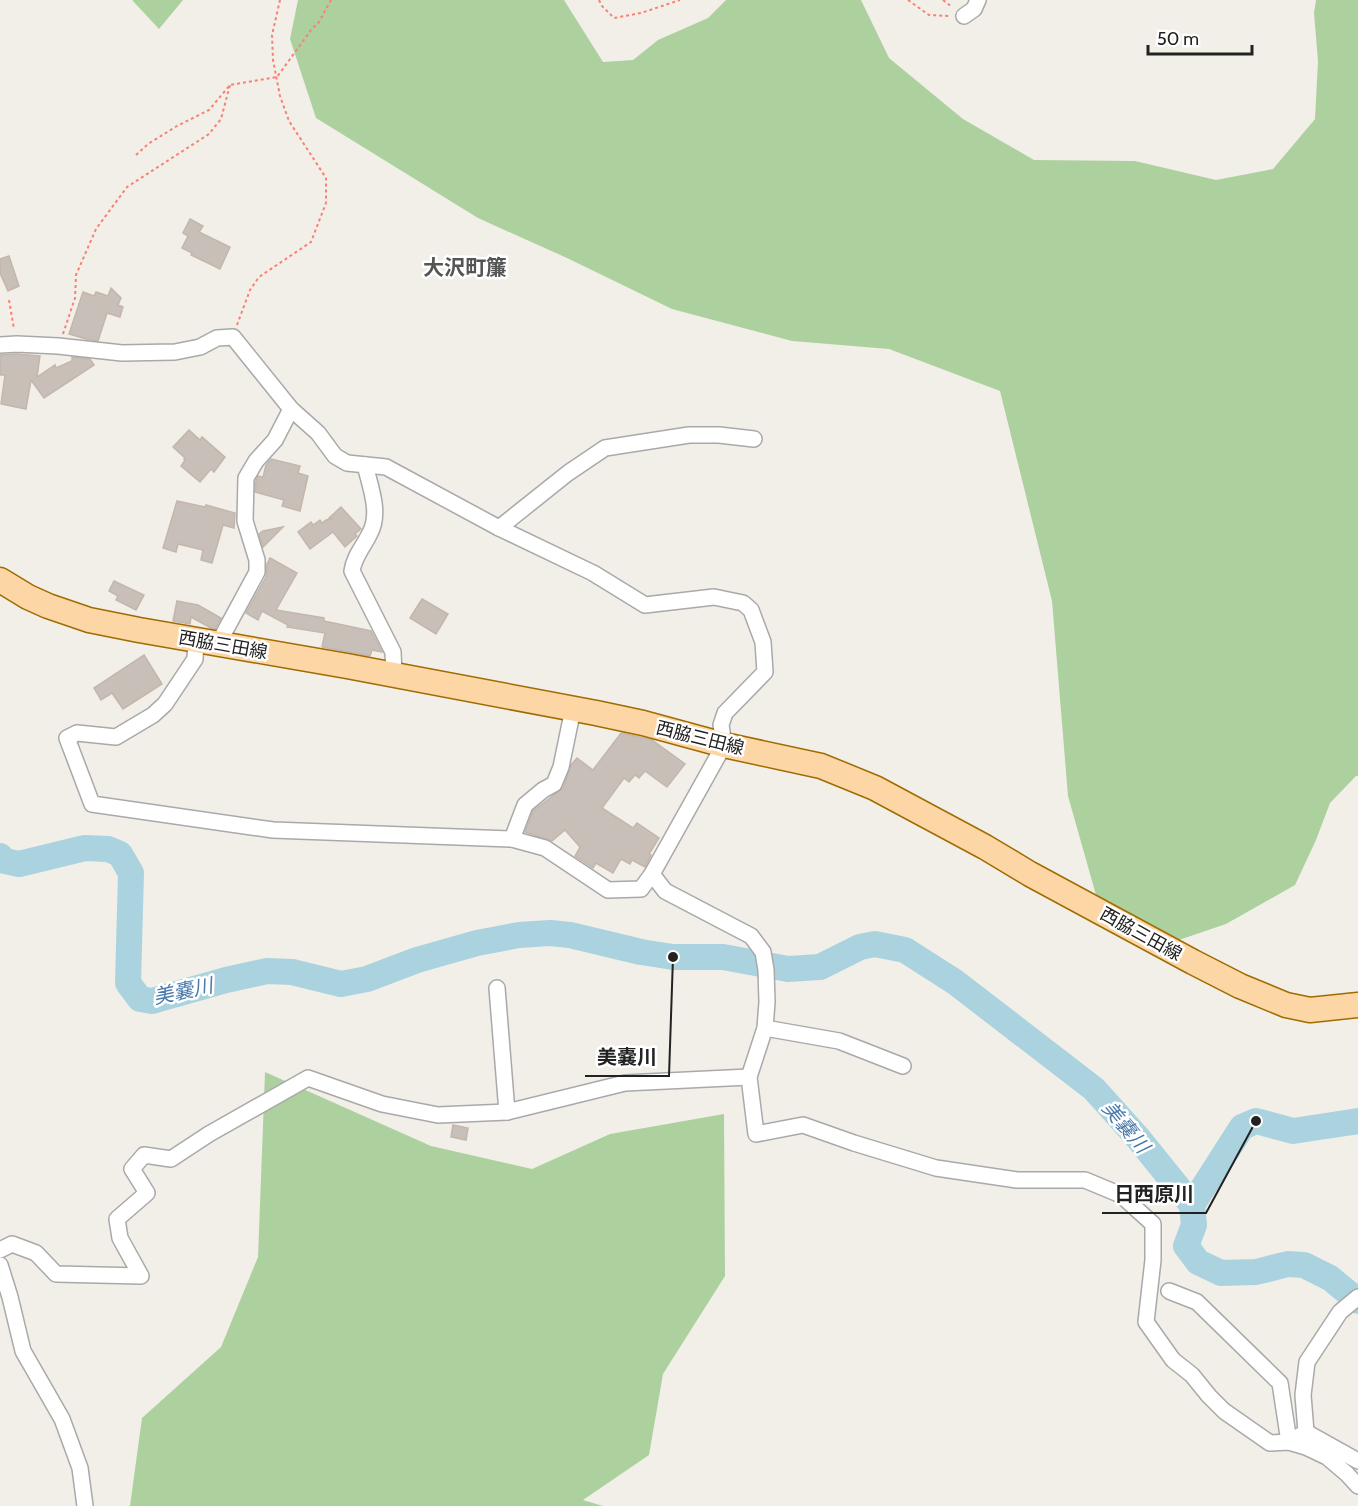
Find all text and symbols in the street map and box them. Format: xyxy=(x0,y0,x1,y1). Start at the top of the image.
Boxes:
scale bar xyxy=(1148,18,1252,56)
text: 50 m xyxy=(1157,28,1199,50)
district label: 大沢町簾 xyxy=(423,255,507,280)
street label: 西脇三田線 xyxy=(177,626,269,664)
street label: 西脇三田線 xyxy=(654,716,746,760)
street label: 西脇三田線 xyxy=(1096,903,1186,965)
water label: 美嚢川 xyxy=(151,973,217,1009)
callout: 美嚢川 xyxy=(585,1038,669,1076)
text: 美嚢川 xyxy=(597,1045,657,1069)
water label: 美嚢川 xyxy=(1098,1096,1156,1159)
callout: 日西原川 xyxy=(1102,1175,1206,1213)
text: 日西原川 xyxy=(1114,1182,1194,1206)

